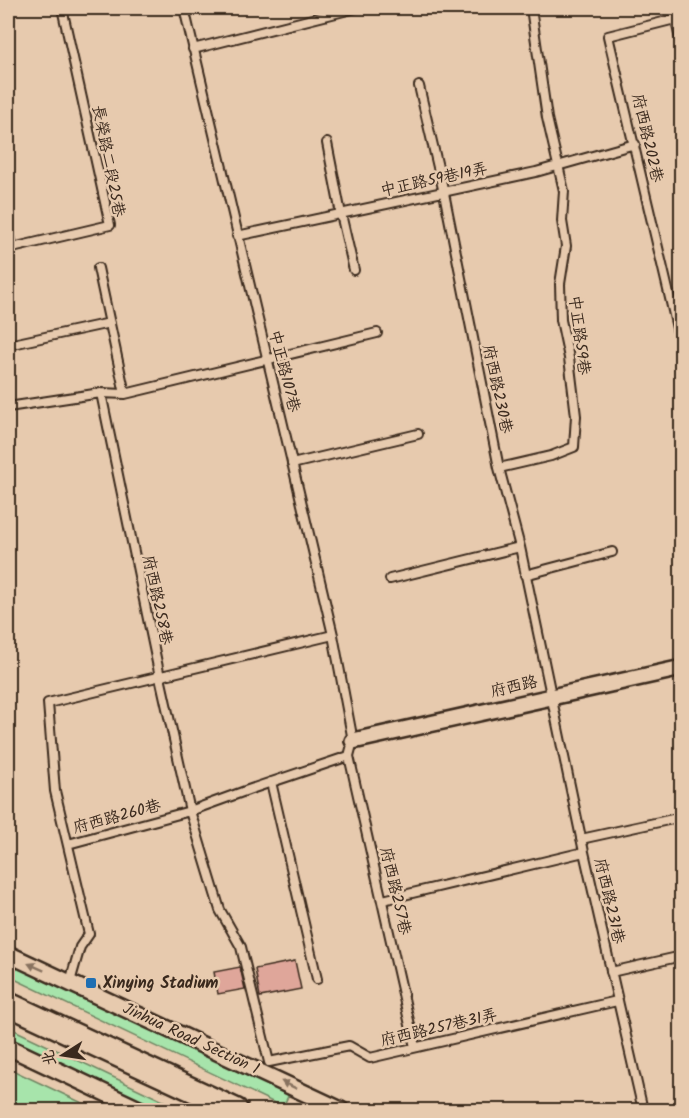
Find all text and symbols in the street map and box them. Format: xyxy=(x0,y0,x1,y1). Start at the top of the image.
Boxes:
street label: 府西路202巷 xyxy=(625,91,669,185)
street label: 長榮路二段25巷 xyxy=(85,103,131,219)
street label: 中正路59巷19弄 xyxy=(378,156,490,204)
street label: 中正路59巷 xyxy=(562,294,596,376)
street label: 中正路107巷 xyxy=(262,327,306,415)
street label: 府西路230巷 xyxy=(475,342,519,436)
street label: 府西路258巷 xyxy=(135,553,179,647)
street label: 府西路 xyxy=(488,669,540,705)
street label: 府西路260巷 xyxy=(70,793,164,841)
street label: 府西路257巷 xyxy=(373,845,417,937)
street label: 府西路231巷 xyxy=(587,856,631,946)
one-way arrow xyxy=(26,962,44,972)
place label: Xinying Stadium xyxy=(102,971,218,996)
marker: Xinying Stadium xyxy=(84,976,98,990)
street label: Jinhua Road Section 1 xyxy=(118,996,264,1082)
street label: 府西路257巷31弄 xyxy=(378,1002,500,1054)
north arrow xyxy=(33,1025,93,1085)
text: 北 xyxy=(36,1047,64,1068)
one-way arrow xyxy=(280,1080,297,1090)

